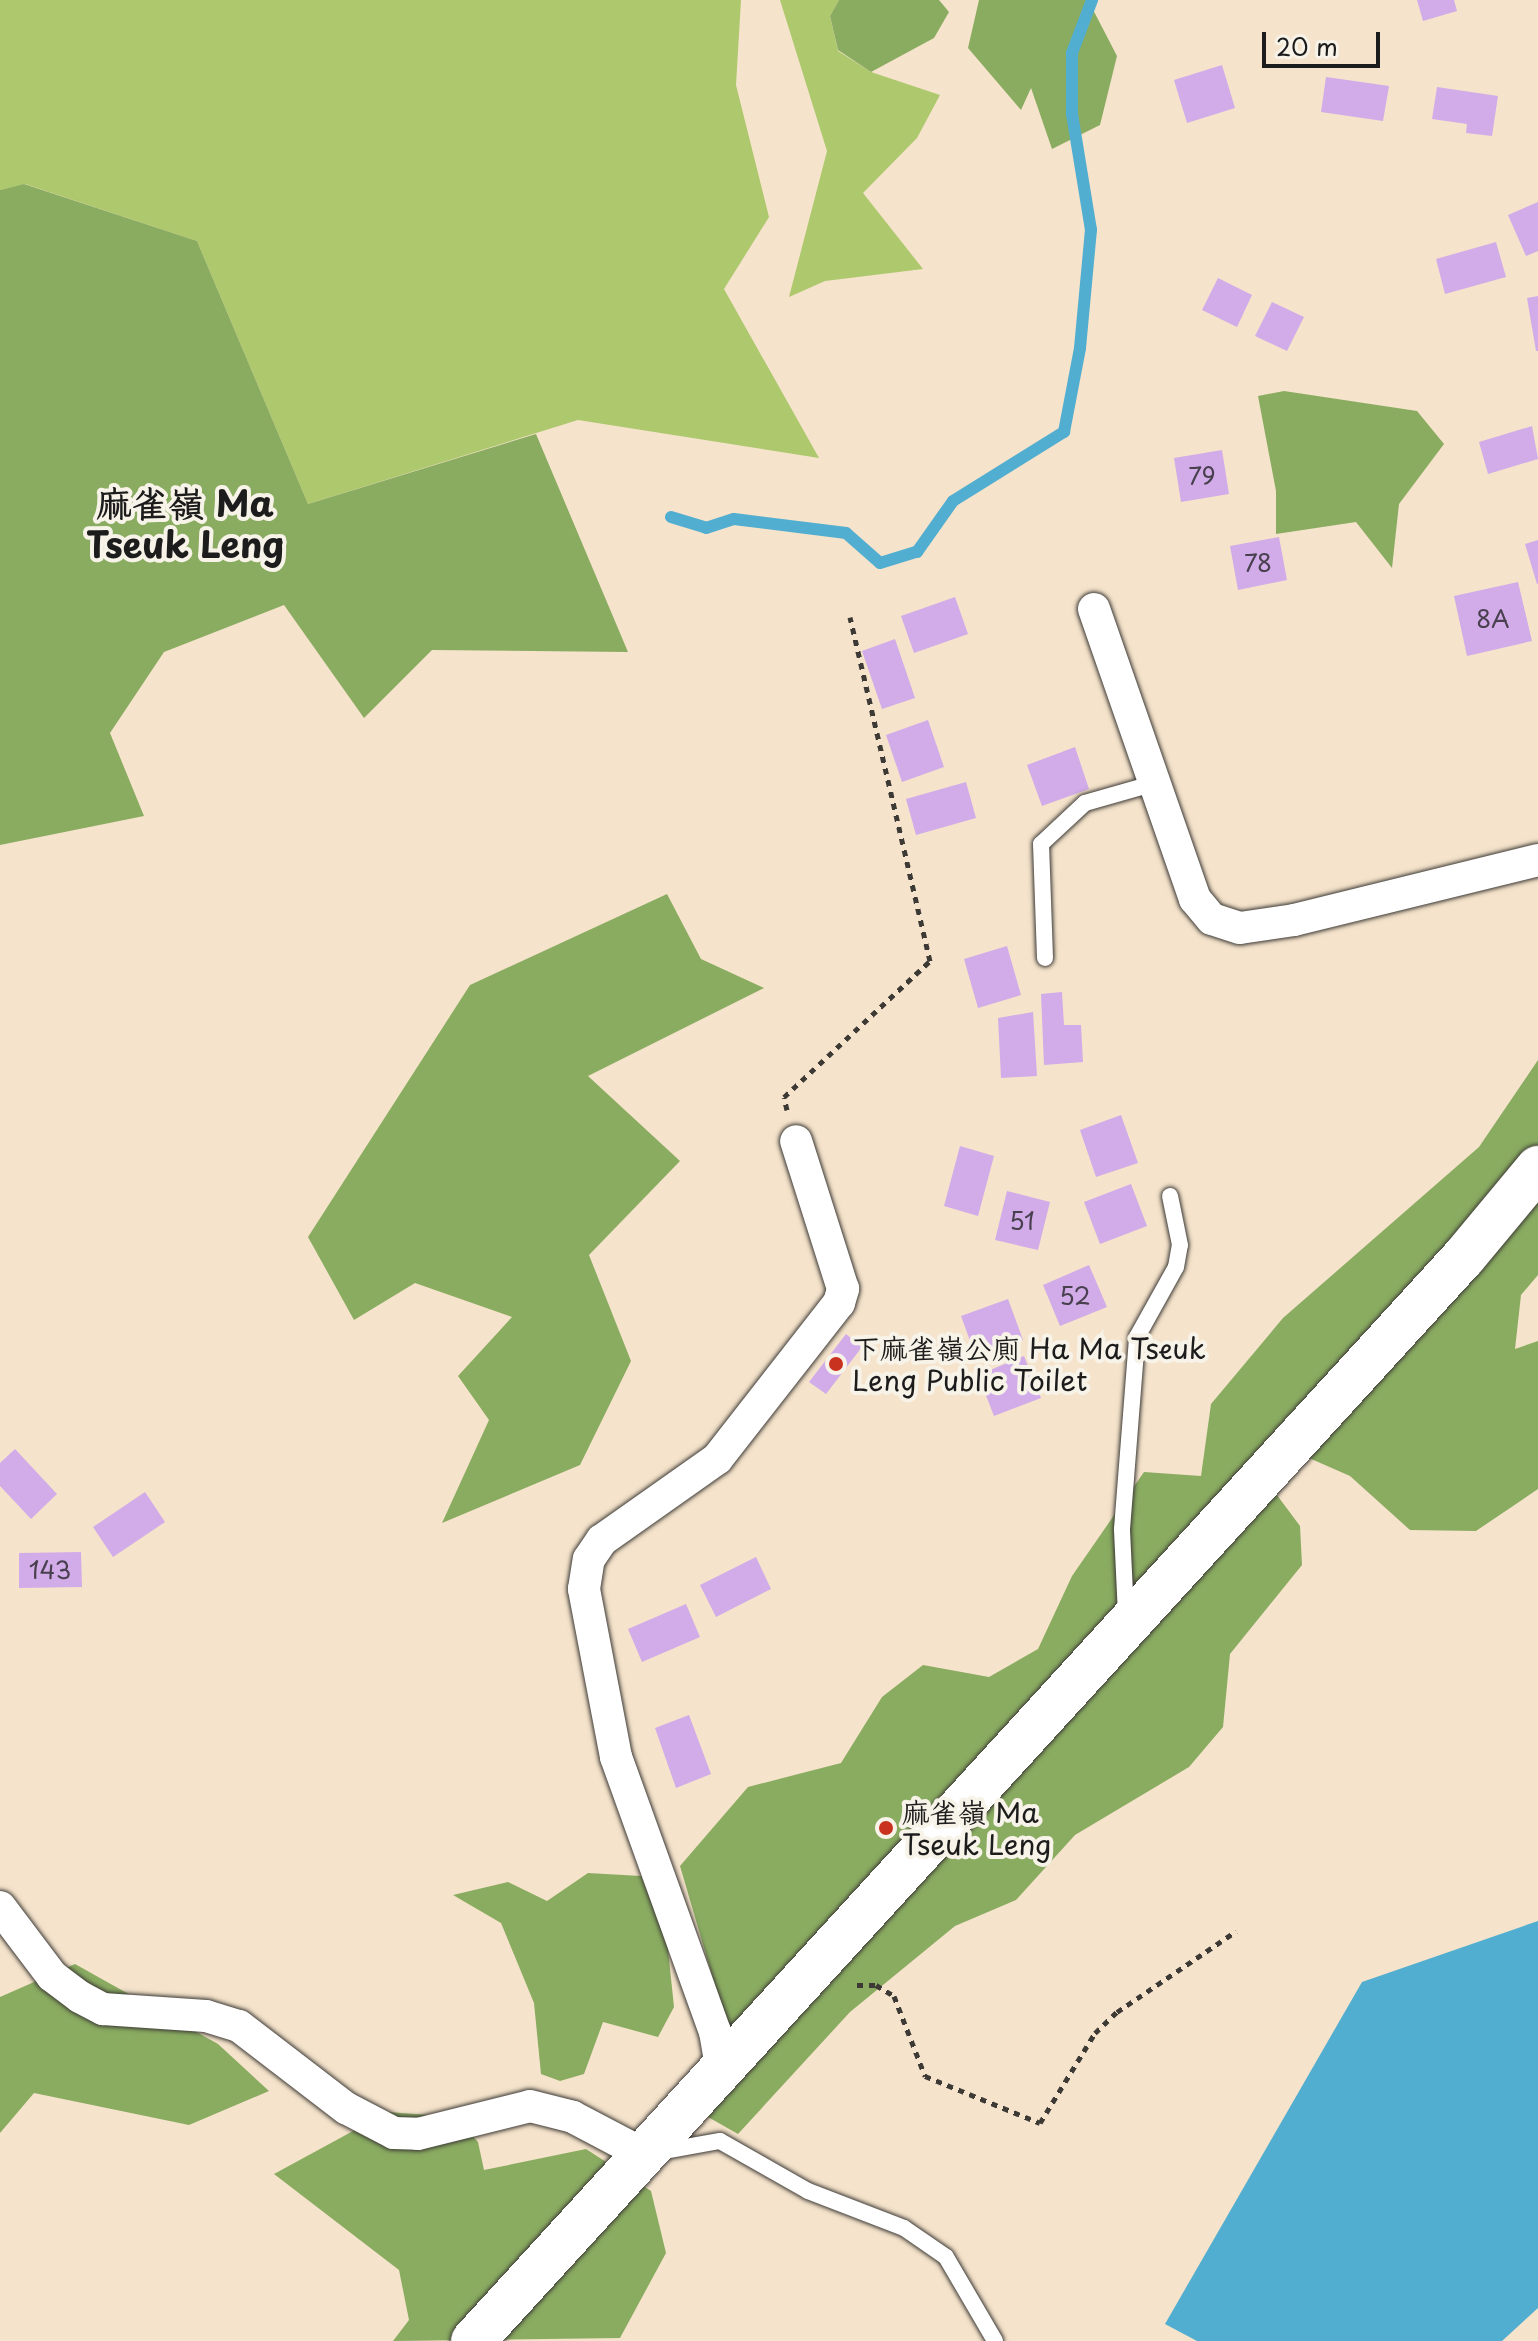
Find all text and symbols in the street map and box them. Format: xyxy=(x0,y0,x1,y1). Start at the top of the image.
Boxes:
scale bar xyxy=(1266,16,1384,66)
text: 20 m xyxy=(1276,28,1338,64)
house number: 79 xyxy=(1188,462,1216,490)
district label: 麻雀嶺 Ma Tseuk Leng xyxy=(76,480,294,565)
house number: 78 xyxy=(1244,549,1272,577)
house number: 8A xyxy=(1476,605,1510,633)
house number: 51 xyxy=(1009,1207,1035,1235)
house number: 52 xyxy=(1059,1282,1091,1310)
place label: 下麻雀嶺公廁 Ha Ma Tseuk Leng Public Toilet xyxy=(852,1331,1205,1397)
marker: 下麻雀嶺公廁 Ha Ma Tseuk Leng Public Toilet xyxy=(827,1355,845,1373)
house number: 143 xyxy=(29,1556,71,1584)
place label: 麻雀嶺 Ma Tseuk Leng xyxy=(902,1795,1050,1861)
marker: 麻雀嶺 Ma Tseuk Leng xyxy=(877,1819,895,1837)

